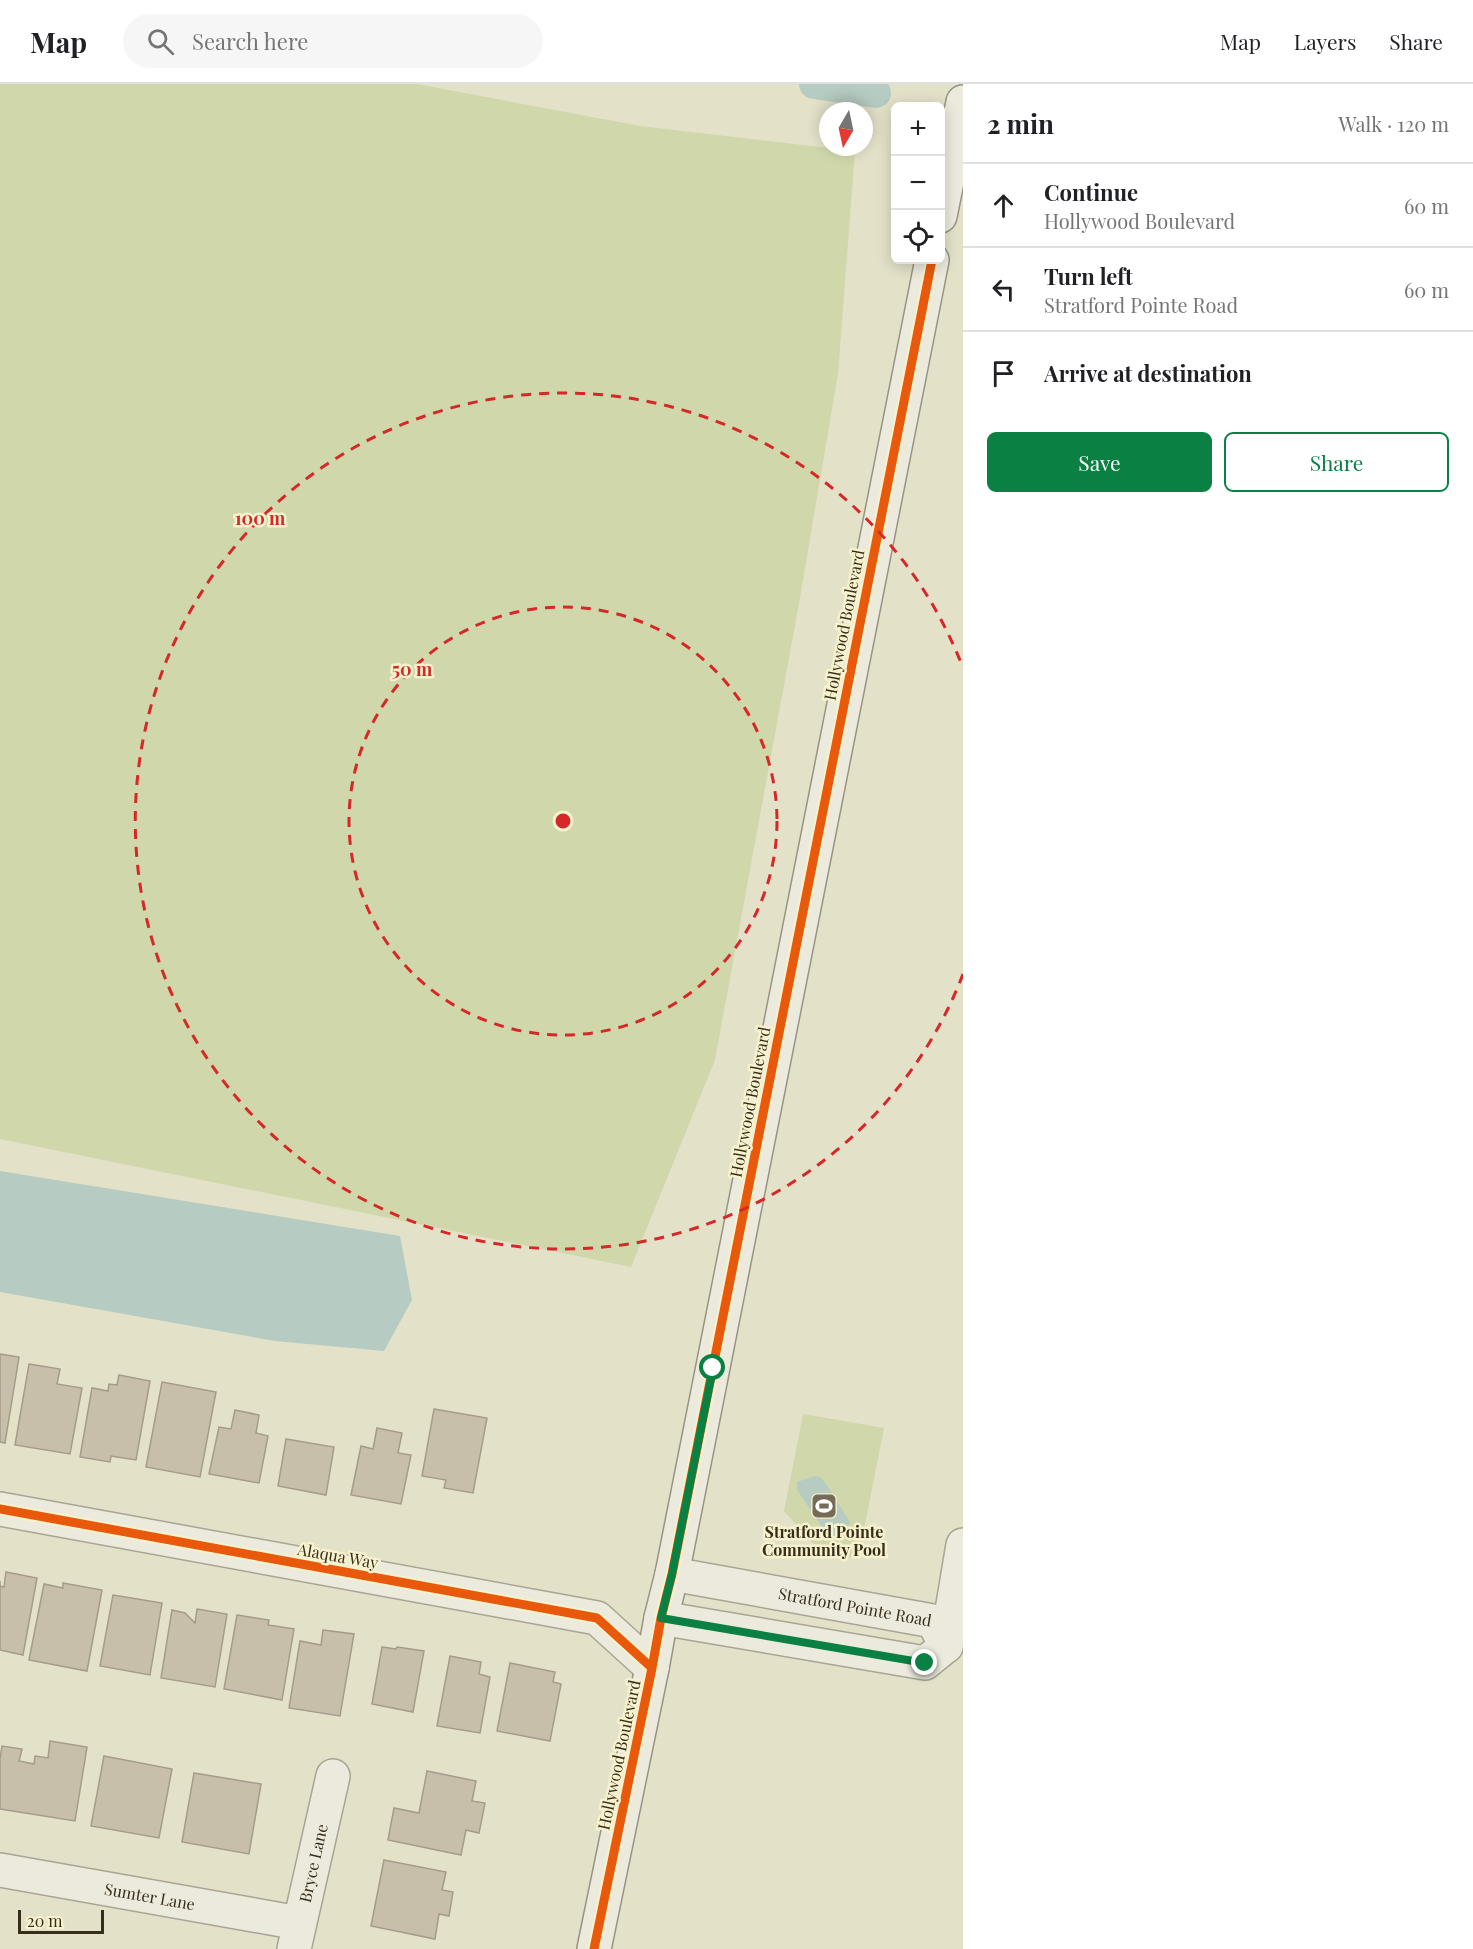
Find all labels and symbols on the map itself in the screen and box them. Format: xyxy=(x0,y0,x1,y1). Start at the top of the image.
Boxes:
north arrow xyxy=(819,102,873,156)
text: 100 m xyxy=(235,506,286,530)
street label: Hollywood Boulevard xyxy=(819,548,868,702)
text: 50 m xyxy=(392,657,433,681)
centre of rings xyxy=(553,811,573,831)
street label: Hollywood Boulevard xyxy=(725,1025,774,1179)
route start xyxy=(699,1354,725,1380)
sports icon: Stratford Pointe Community Pool xyxy=(809,1491,839,1521)
place label: Stratford Pointe Community Pool xyxy=(762,1521,886,1560)
street label: Alaqua Way xyxy=(295,1538,380,1573)
street label: Stratford Pointe Road xyxy=(777,1582,933,1631)
route end xyxy=(911,1649,937,1675)
street label: Hollywood Boulevard xyxy=(592,1678,645,1832)
street label: Bryce Lane xyxy=(294,1822,332,1904)
street label: Sumter Lane xyxy=(103,1878,197,1914)
scale bar xyxy=(18,1907,104,1934)

